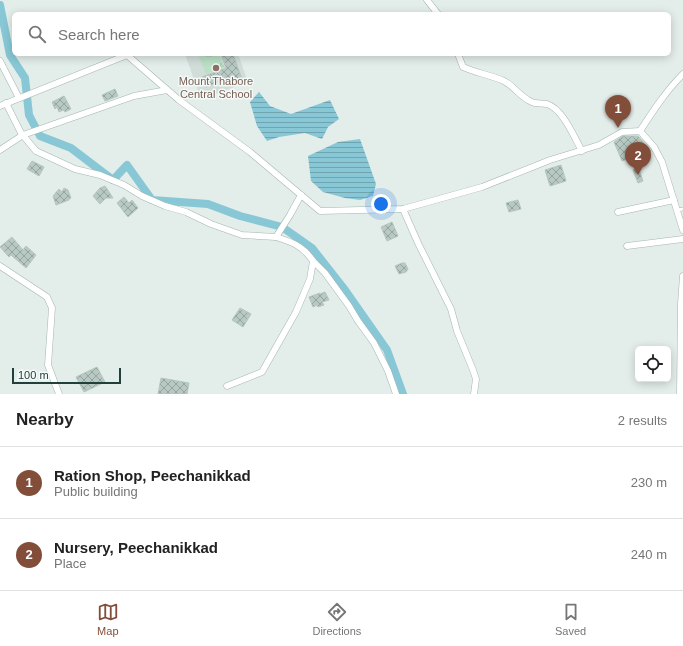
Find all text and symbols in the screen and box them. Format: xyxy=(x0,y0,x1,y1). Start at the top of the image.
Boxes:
search box xyxy=(12,12,671,56)
icon: search xyxy=(26,23,48,45)
text: Search here xyxy=(58,26,140,43)
marker: Mount Thabore Central School xyxy=(211,63,221,73)
place label: Mount Thabore Central School xyxy=(179,75,253,100)
pin: 1 xyxy=(605,95,631,128)
pin: 2 xyxy=(625,142,651,175)
your location xyxy=(371,194,391,214)
map controls xyxy=(635,346,671,382)
button: locate xyxy=(635,346,671,382)
scale bar xyxy=(12,366,121,385)
text: 100 m xyxy=(18,369,49,381)
text: Nearby xyxy=(16,410,74,429)
text: 2 results xyxy=(618,413,667,428)
text: Ration Shop, Peechanikkad xyxy=(54,467,251,484)
text: 1 xyxy=(25,475,33,490)
text: 230 m xyxy=(631,475,667,490)
text: Public building xyxy=(54,484,138,499)
text: Nursery, Peechanikkad xyxy=(54,539,218,556)
text: 2 xyxy=(25,547,33,562)
text: 240 m xyxy=(631,547,667,562)
text: Place xyxy=(54,556,87,571)
tab: Map xyxy=(97,601,119,637)
tab: Directions xyxy=(312,601,361,637)
tab: Saved xyxy=(555,601,586,637)

